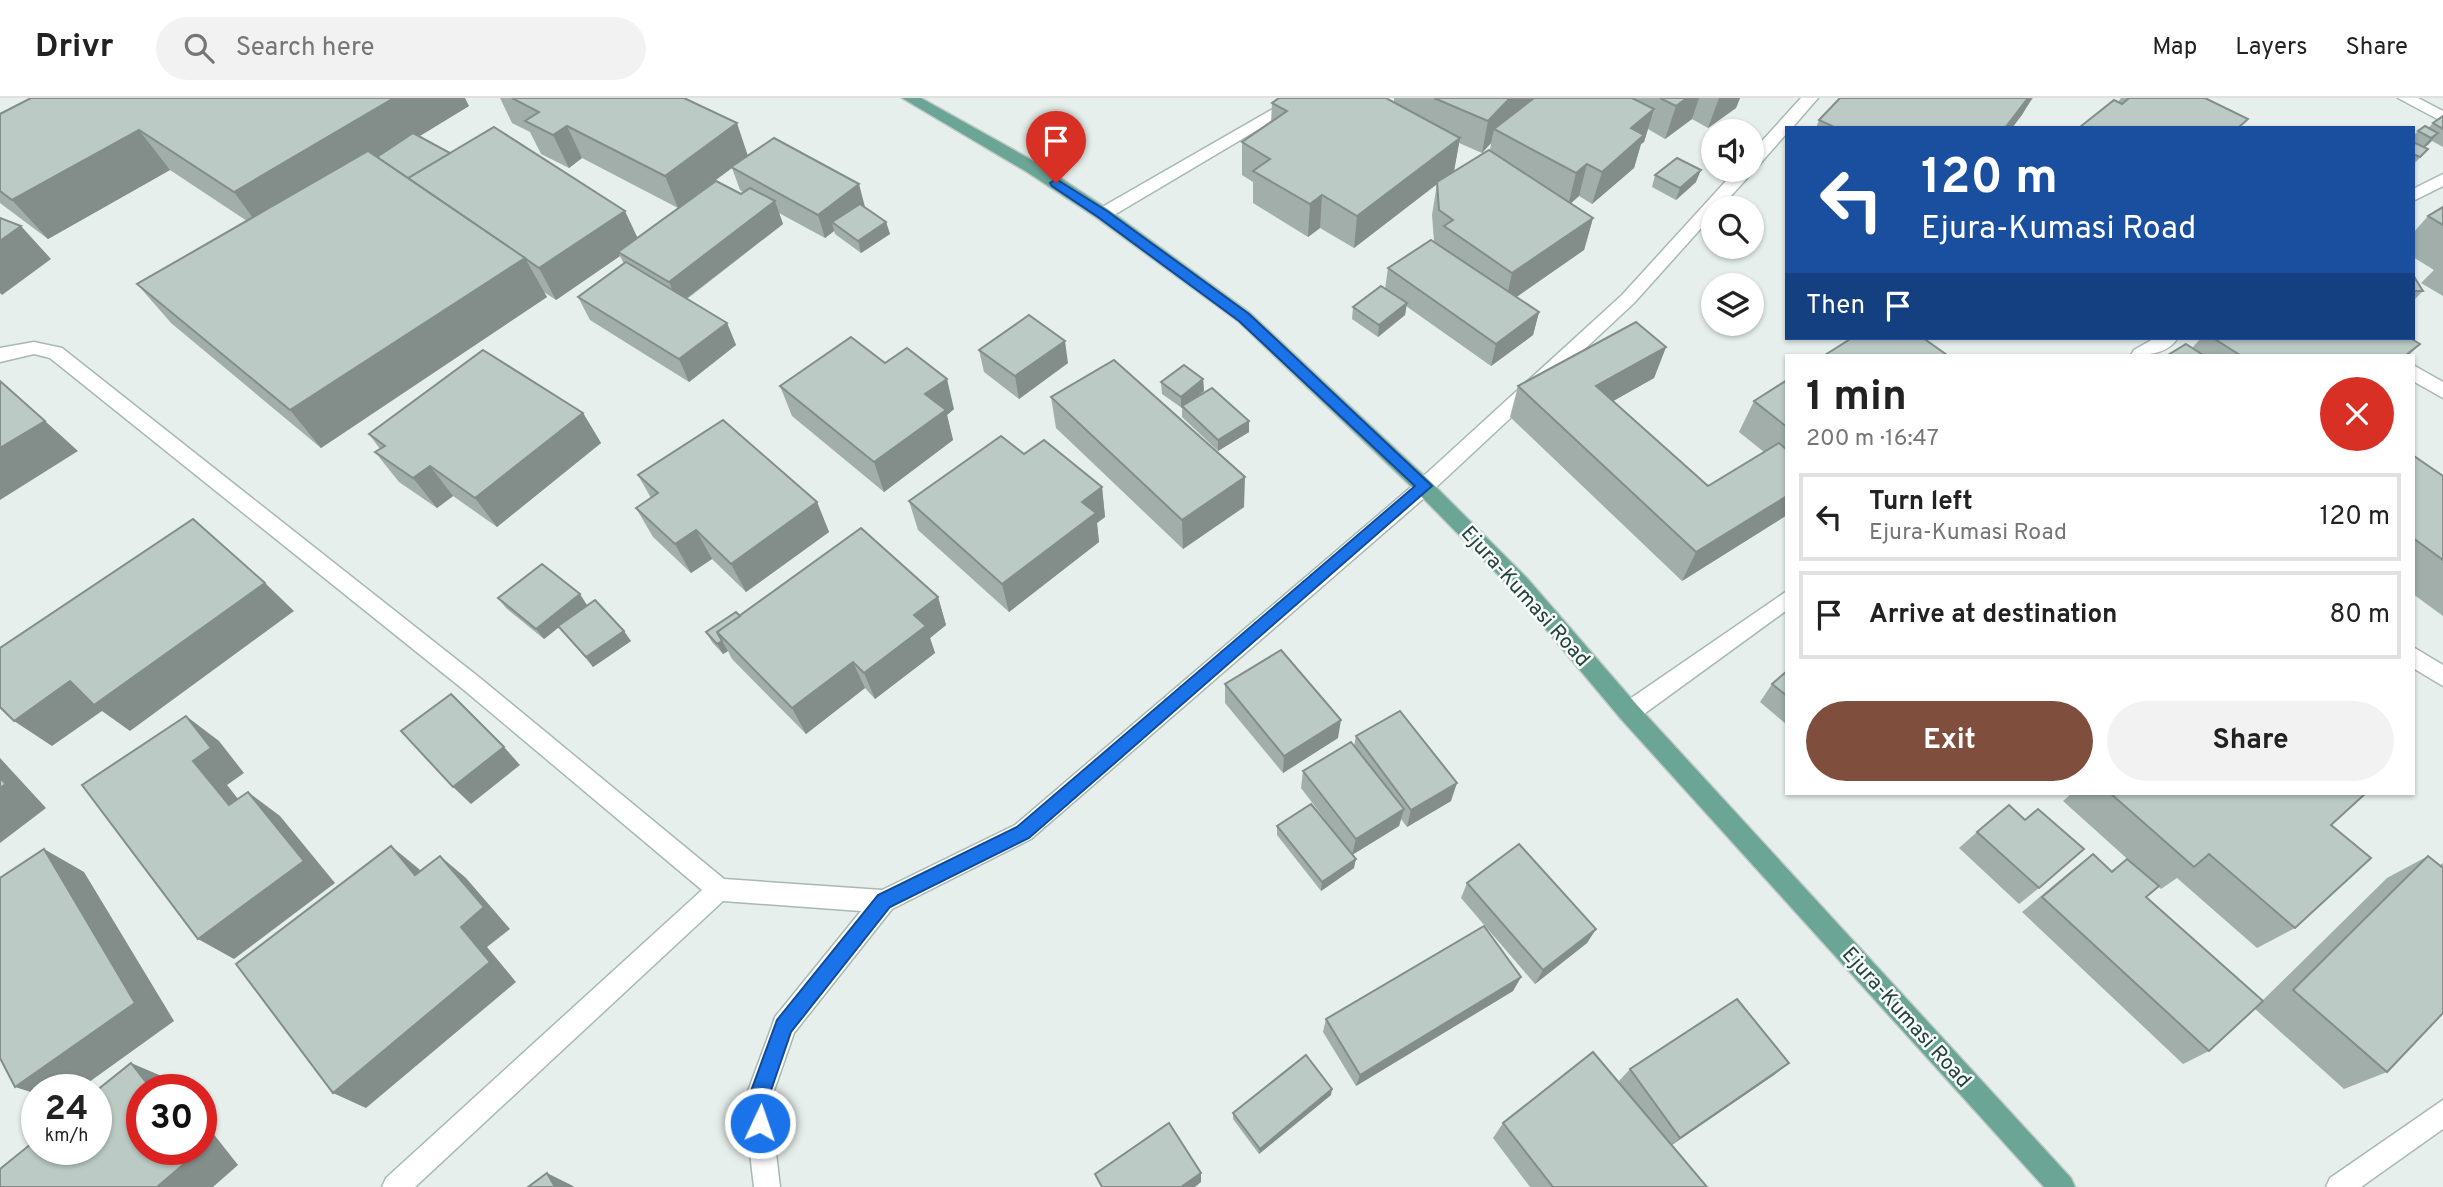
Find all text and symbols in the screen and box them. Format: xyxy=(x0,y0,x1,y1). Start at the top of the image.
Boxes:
search box xyxy=(156,17,646,80)
text: Drivr xyxy=(35,27,114,69)
icon: search xyxy=(180,29,218,67)
text: Search here xyxy=(236,32,375,65)
text: Map xyxy=(2152,33,2197,63)
text: Layers xyxy=(2235,33,2307,63)
text: Share xyxy=(2345,33,2408,63)
pin xyxy=(1026,111,1086,183)
map controls xyxy=(1701,119,1764,336)
button: sound xyxy=(1701,119,1764,182)
icon: arrive xyxy=(1037,122,1075,160)
text: 120 m xyxy=(1921,149,2058,211)
icon: left xyxy=(1806,154,1897,245)
button: search xyxy=(1701,196,1764,259)
text: Ejura-Kumasi Road xyxy=(1921,210,2196,250)
button: layers xyxy=(1701,273,1764,336)
icon: arrive xyxy=(1879,287,1917,325)
text: Then xyxy=(1806,290,1865,323)
text: 1 min xyxy=(1806,372,1907,425)
button: close xyxy=(2320,377,2394,451)
text: 200 m · 16:47 xyxy=(1806,425,1939,454)
text: Turn left xyxy=(1869,486,1973,519)
icon: left xyxy=(1810,498,1848,536)
text: 120 m xyxy=(2320,501,2390,534)
text: Ejura-Kumasi Road xyxy=(1869,519,2067,548)
street label: Ejura-Kumasi Road xyxy=(1454,521,1595,673)
icon: arrive xyxy=(1810,596,1848,634)
text: Arrive at destination xyxy=(1869,599,2117,632)
text: 80 m xyxy=(2330,599,2390,632)
button: Exit xyxy=(1806,701,2093,781)
button: Share xyxy=(2107,701,2394,781)
street label: Ejura-Kumasi Road xyxy=(1835,942,1976,1094)
speed limit sign: 30 xyxy=(126,1074,217,1165)
position arrow xyxy=(723,1086,797,1160)
text: 24 xyxy=(45,1088,88,1132)
text: km/h xyxy=(45,1125,88,1148)

